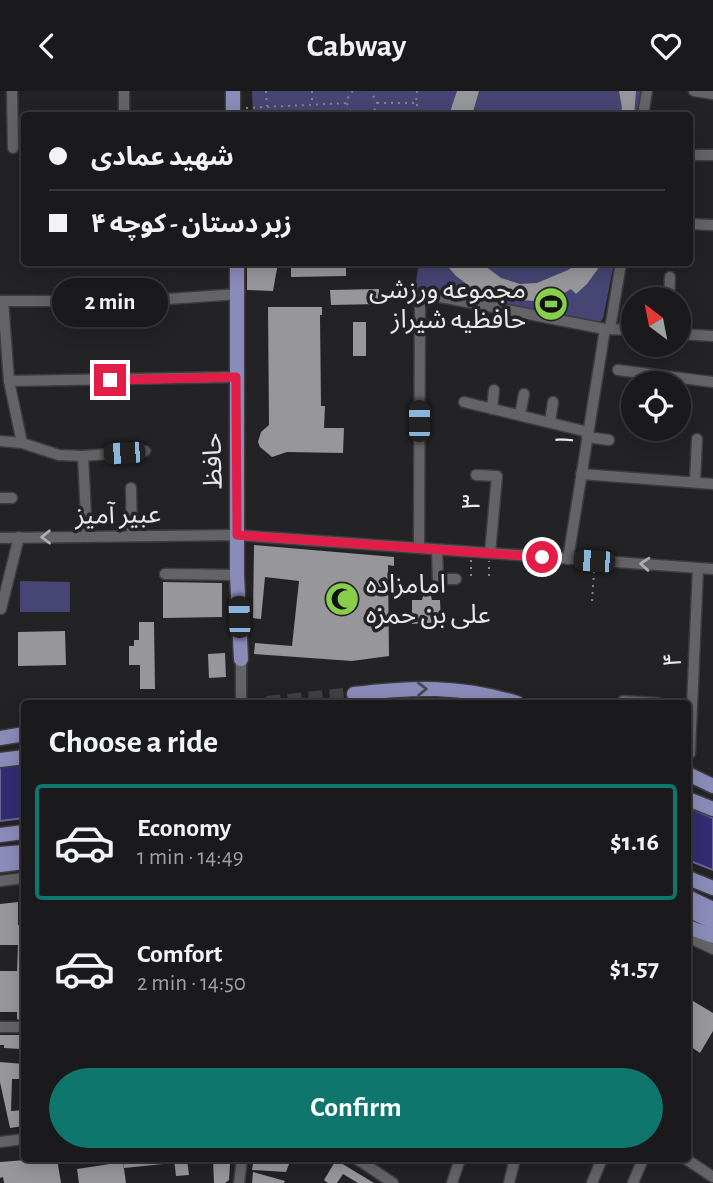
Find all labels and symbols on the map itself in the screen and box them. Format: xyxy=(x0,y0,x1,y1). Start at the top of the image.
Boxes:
place label: مجموعه ورزشی حافظیه شیراز xyxy=(369,277,526,334)
callout: 2 min xyxy=(52,279,168,327)
sports icon: مجموعه ورزشی حافظیه شیراز xyxy=(532,285,570,323)
north arrow xyxy=(621,287,691,357)
route end xyxy=(94,364,126,396)
car xyxy=(409,400,430,442)
street label: ۱ xyxy=(551,431,579,450)
street label: حافظ xyxy=(200,433,226,489)
car xyxy=(103,441,146,465)
street label: ۳ xyxy=(458,494,486,511)
street label: عبیر آمیز xyxy=(74,500,161,530)
one-way arrow xyxy=(41,529,51,545)
route start xyxy=(526,541,558,573)
car xyxy=(573,549,616,573)
one-way arrow xyxy=(639,557,650,572)
place label: امامزاده علی بن حمزه xyxy=(366,572,491,629)
mosque icon: امامزاده علی بن حمزه xyxy=(323,580,361,618)
car xyxy=(228,596,251,638)
street label: ۴ xyxy=(660,652,686,668)
one-way arrow xyxy=(418,681,428,697)

